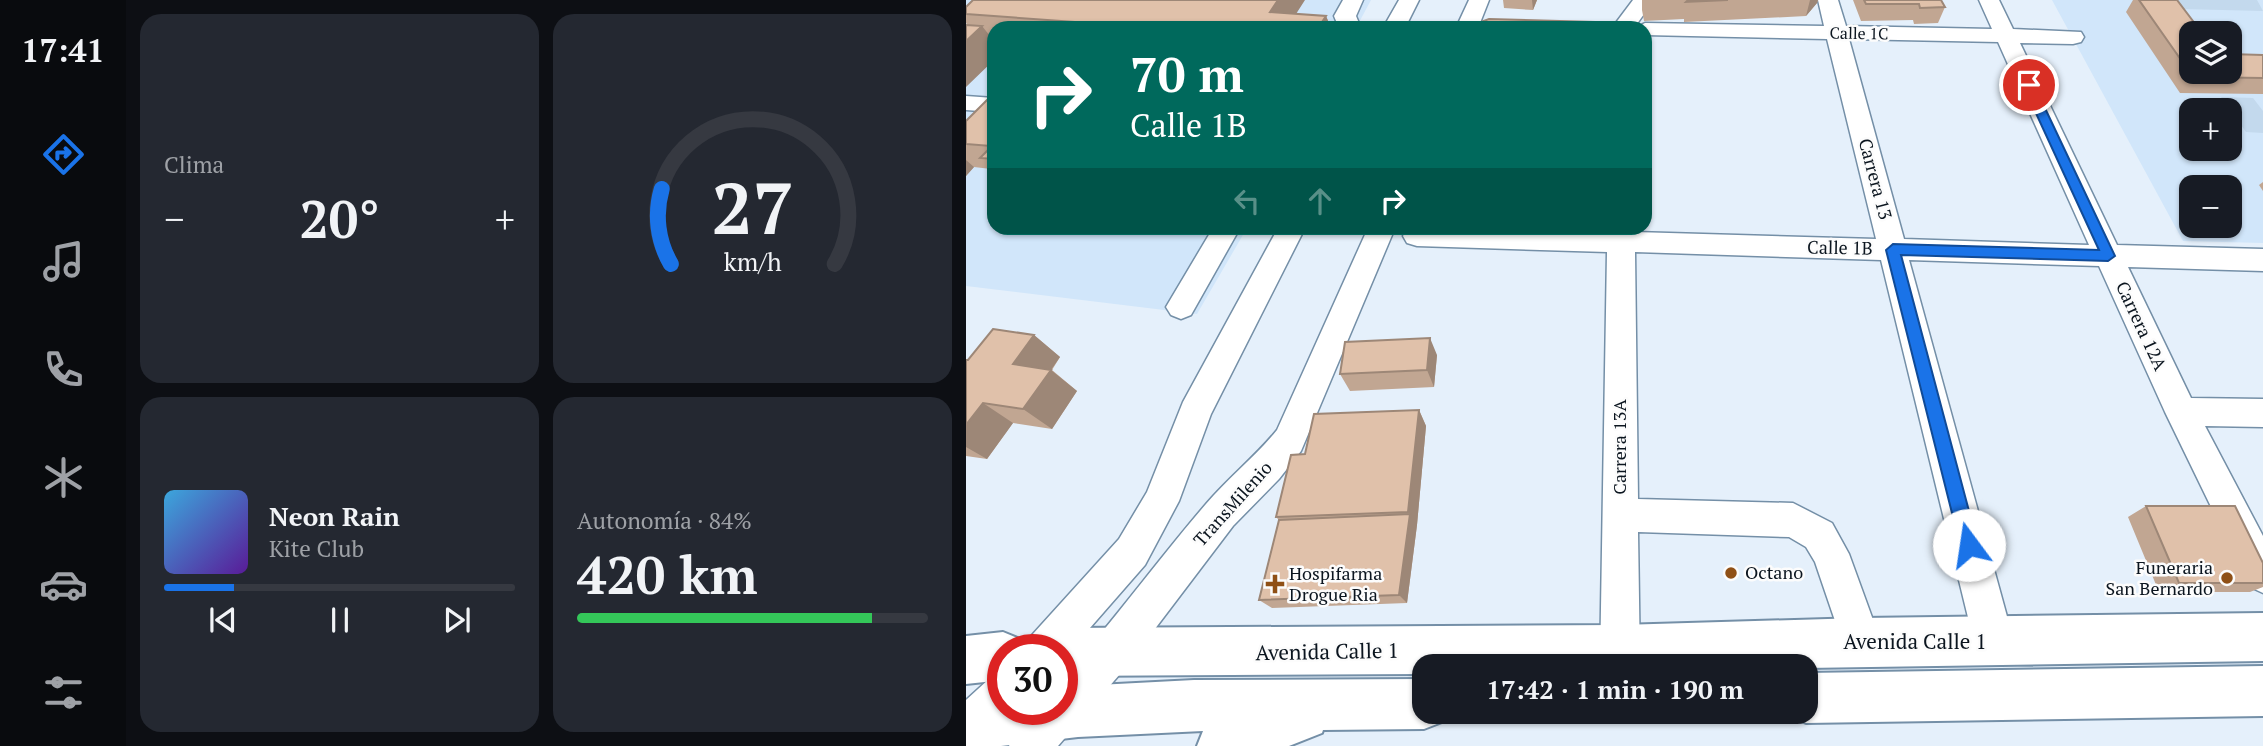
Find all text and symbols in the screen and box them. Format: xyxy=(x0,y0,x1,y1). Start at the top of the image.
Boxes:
street label: Calle 1C xyxy=(1829,21,1889,45)
map controls xyxy=(2179,21,2242,238)
button: layers xyxy=(2179,21,2242,84)
text: 17:41 xyxy=(21,29,105,71)
text: 70 m xyxy=(1130,41,1244,106)
icon: right xyxy=(1015,49,1106,140)
pin xyxy=(1999,55,2059,115)
icon: arrive xyxy=(2010,66,2048,104)
button: + xyxy=(2179,98,2242,161)
text: Calle 1B xyxy=(1130,104,1247,146)
icon: directions xyxy=(39,130,88,179)
street label: Carrera 13 xyxy=(1854,135,1898,222)
text: Clima xyxy=(164,149,224,180)
text: 27 xyxy=(711,159,794,256)
button: − xyxy=(2179,175,2242,238)
icon: left xyxy=(1228,182,1266,220)
icon: ahead xyxy=(1301,182,1339,220)
icon: right xyxy=(1374,182,1412,220)
text: 20° xyxy=(299,184,380,253)
text: − xyxy=(164,194,184,244)
text: + xyxy=(495,194,515,244)
street label: Calle 1B xyxy=(1807,234,1873,260)
icon: music xyxy=(39,237,88,286)
text: km/h xyxy=(724,245,782,278)
street label: Carrera 12A xyxy=(2111,277,2173,375)
icon: phone xyxy=(39,345,88,394)
street label: Carrera 13A xyxy=(1607,399,1631,495)
icon: climate xyxy=(39,453,88,502)
street label: TransMilenio xyxy=(1188,456,1277,551)
text: Neon Rain xyxy=(269,499,400,533)
text: Autonomía · 84% xyxy=(577,505,752,536)
position arrow xyxy=(1932,508,2006,582)
text: Kite Club xyxy=(269,533,364,564)
text: 420 km xyxy=(577,540,758,609)
place label: Funeraria San Bernardo xyxy=(2106,555,2213,600)
icon: car xyxy=(39,560,88,609)
place label: Octano xyxy=(1745,560,1803,584)
place label: Hospifarma Drogue Ria xyxy=(1289,561,1382,606)
marker: Octano xyxy=(1723,565,1739,581)
marker: Funeraria San Bernardo xyxy=(2219,570,2235,586)
marker: Hospifarma Drogue Ria xyxy=(1267,576,1283,592)
icon: previous xyxy=(204,601,242,639)
icon: pause xyxy=(321,601,359,639)
icon: next xyxy=(438,601,476,639)
street label: Avenida Calle 1 xyxy=(1843,627,1987,655)
speed limit sign: 30 xyxy=(987,634,1078,725)
street label: Avenida Calle 1 xyxy=(1255,636,1399,666)
icon: filters xyxy=(39,668,88,717)
text: 17:42 · 1 min · 190 m xyxy=(1486,672,1744,706)

